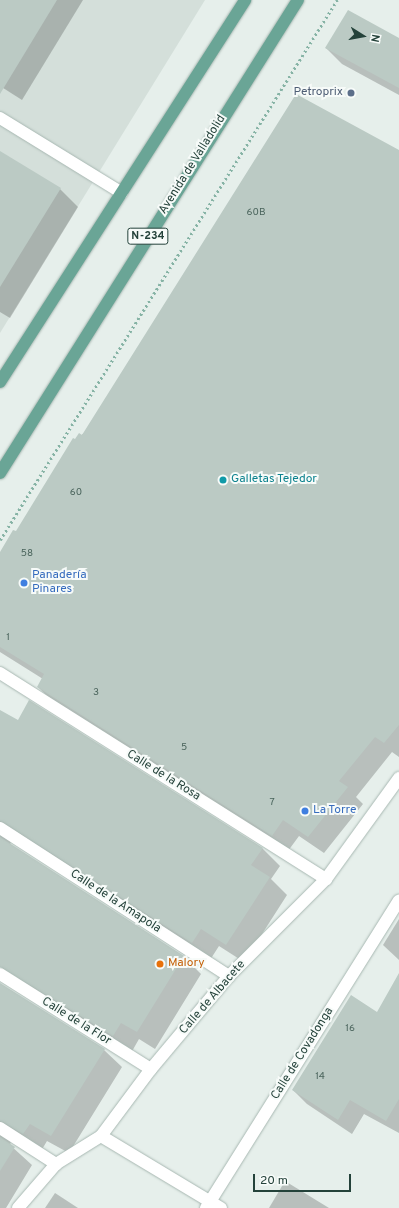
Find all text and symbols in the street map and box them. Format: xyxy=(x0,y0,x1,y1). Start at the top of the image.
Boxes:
north arrow xyxy=(343,16,383,56)
text: N xyxy=(367,33,382,44)
place label: Petroprix xyxy=(293,86,343,100)
marker: Petroprix xyxy=(346,88,356,98)
street label: Avenida de Valladolid xyxy=(157,113,229,217)
house number: 60B xyxy=(247,207,265,219)
road number: N-234 xyxy=(127,227,169,245)
place label: Galletas Tejedor xyxy=(231,473,318,487)
marker: Galletas Tejedor xyxy=(218,475,228,485)
house number: 60 xyxy=(70,487,82,499)
house number: 58 xyxy=(21,548,33,560)
place label: Panadería Pinares xyxy=(32,569,86,597)
marker: Panadería Pinares xyxy=(19,578,29,588)
house number: 1 xyxy=(6,632,10,644)
house number: 3 xyxy=(93,687,99,699)
house number: 5 xyxy=(181,742,187,754)
street label: Calle de la Rosa xyxy=(124,748,202,804)
house number: 7 xyxy=(269,797,275,809)
place label: La Torre xyxy=(313,804,357,818)
marker: La Torre xyxy=(300,806,310,816)
street label: Calle de la Amapola xyxy=(67,867,163,937)
place label: Malory xyxy=(168,957,205,971)
street label: Calle de Albacete xyxy=(177,958,249,1038)
marker: Malory xyxy=(155,959,165,969)
street label: Calle de la Flor xyxy=(39,995,113,1049)
street label: Calle de Covadonga xyxy=(269,1005,337,1103)
house number: 16 xyxy=(345,1023,355,1035)
house number: 14 xyxy=(315,1071,325,1083)
scale bar xyxy=(255,1166,353,1192)
text: 20 m xyxy=(260,1173,288,1189)

